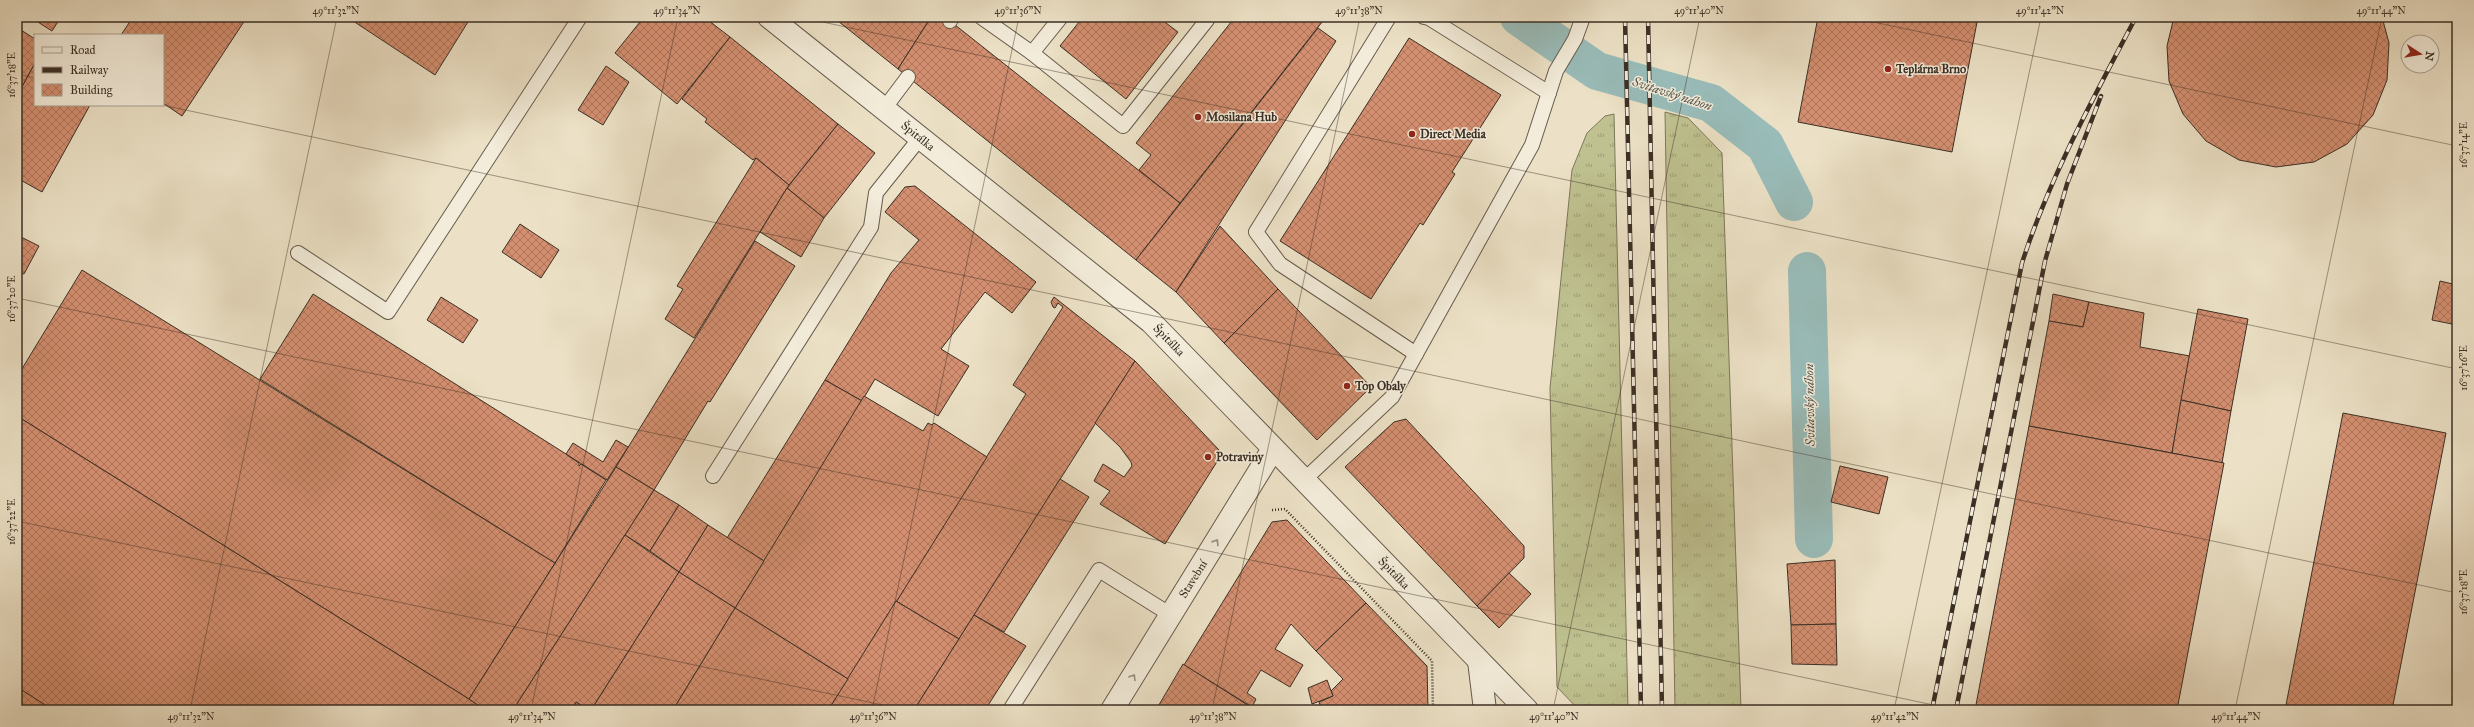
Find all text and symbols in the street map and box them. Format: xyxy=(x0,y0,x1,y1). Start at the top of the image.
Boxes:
text: 49°11'32"N xyxy=(312,5,360,17)
text: 49°11'34"N xyxy=(653,5,701,17)
text: 49°11'36"N xyxy=(994,5,1042,17)
text: 49°11'38"N xyxy=(1335,5,1383,17)
text: 49°11'40"N xyxy=(1674,5,1724,17)
text: 49°11'42"N xyxy=(2016,5,2065,17)
text: 49°11'44"N xyxy=(2356,5,2406,17)
legend xyxy=(34,34,164,106)
north arrow xyxy=(2400,34,2440,74)
text: Road xyxy=(70,43,96,57)
text: N xyxy=(2422,50,2437,63)
text: 16°37'18"E xyxy=(6,52,18,98)
place label: Teplárna Brno xyxy=(1895,62,1966,77)
text: Railway xyxy=(70,63,109,77)
marker: Teplárna Brno xyxy=(1883,64,1893,74)
water label: Svitavský náhon xyxy=(1629,73,1714,114)
text: Building xyxy=(70,83,113,98)
place label: Mosilana Hub xyxy=(1206,110,1277,124)
marker: Mosilana Hub xyxy=(1193,112,1203,122)
street label: Špitálka xyxy=(898,117,940,154)
text: 16°37'14"E xyxy=(2458,122,2470,168)
place label: Direct Media xyxy=(1420,127,1487,141)
marker: Direct Media xyxy=(1407,129,1417,139)
text: 16°37'20"E xyxy=(6,275,18,323)
street label: Špitálka xyxy=(1150,320,1190,360)
text: 16°37'16"E xyxy=(2458,345,2470,391)
water label: Svitavský náhon xyxy=(1801,363,1819,448)
place label: Top Obaly xyxy=(1354,379,1407,394)
marker: Top Obaly xyxy=(1342,381,1352,391)
place label: Potraviny xyxy=(1216,450,1265,465)
marker: Potraviny xyxy=(1203,452,1213,462)
text: 16°37'22"E xyxy=(6,499,18,545)
one-way arrow xyxy=(1211,539,1218,546)
street label: Špitálka xyxy=(1375,553,1415,593)
street label: Stavební xyxy=(1176,557,1211,601)
text: 16°37'18"E xyxy=(2458,569,2470,615)
one-way arrow xyxy=(1128,674,1136,681)
text: 49°11'32"N xyxy=(167,711,215,723)
text: 49°11'34"N xyxy=(508,711,556,723)
text: 49°11'36"N xyxy=(849,711,897,723)
text: 49°11'38"N xyxy=(1189,711,1237,723)
text: 49°11'40"N xyxy=(1529,711,1579,723)
text: 49°11'42"N xyxy=(1871,711,1920,723)
text: 49°11'44"N xyxy=(2211,711,2261,723)

